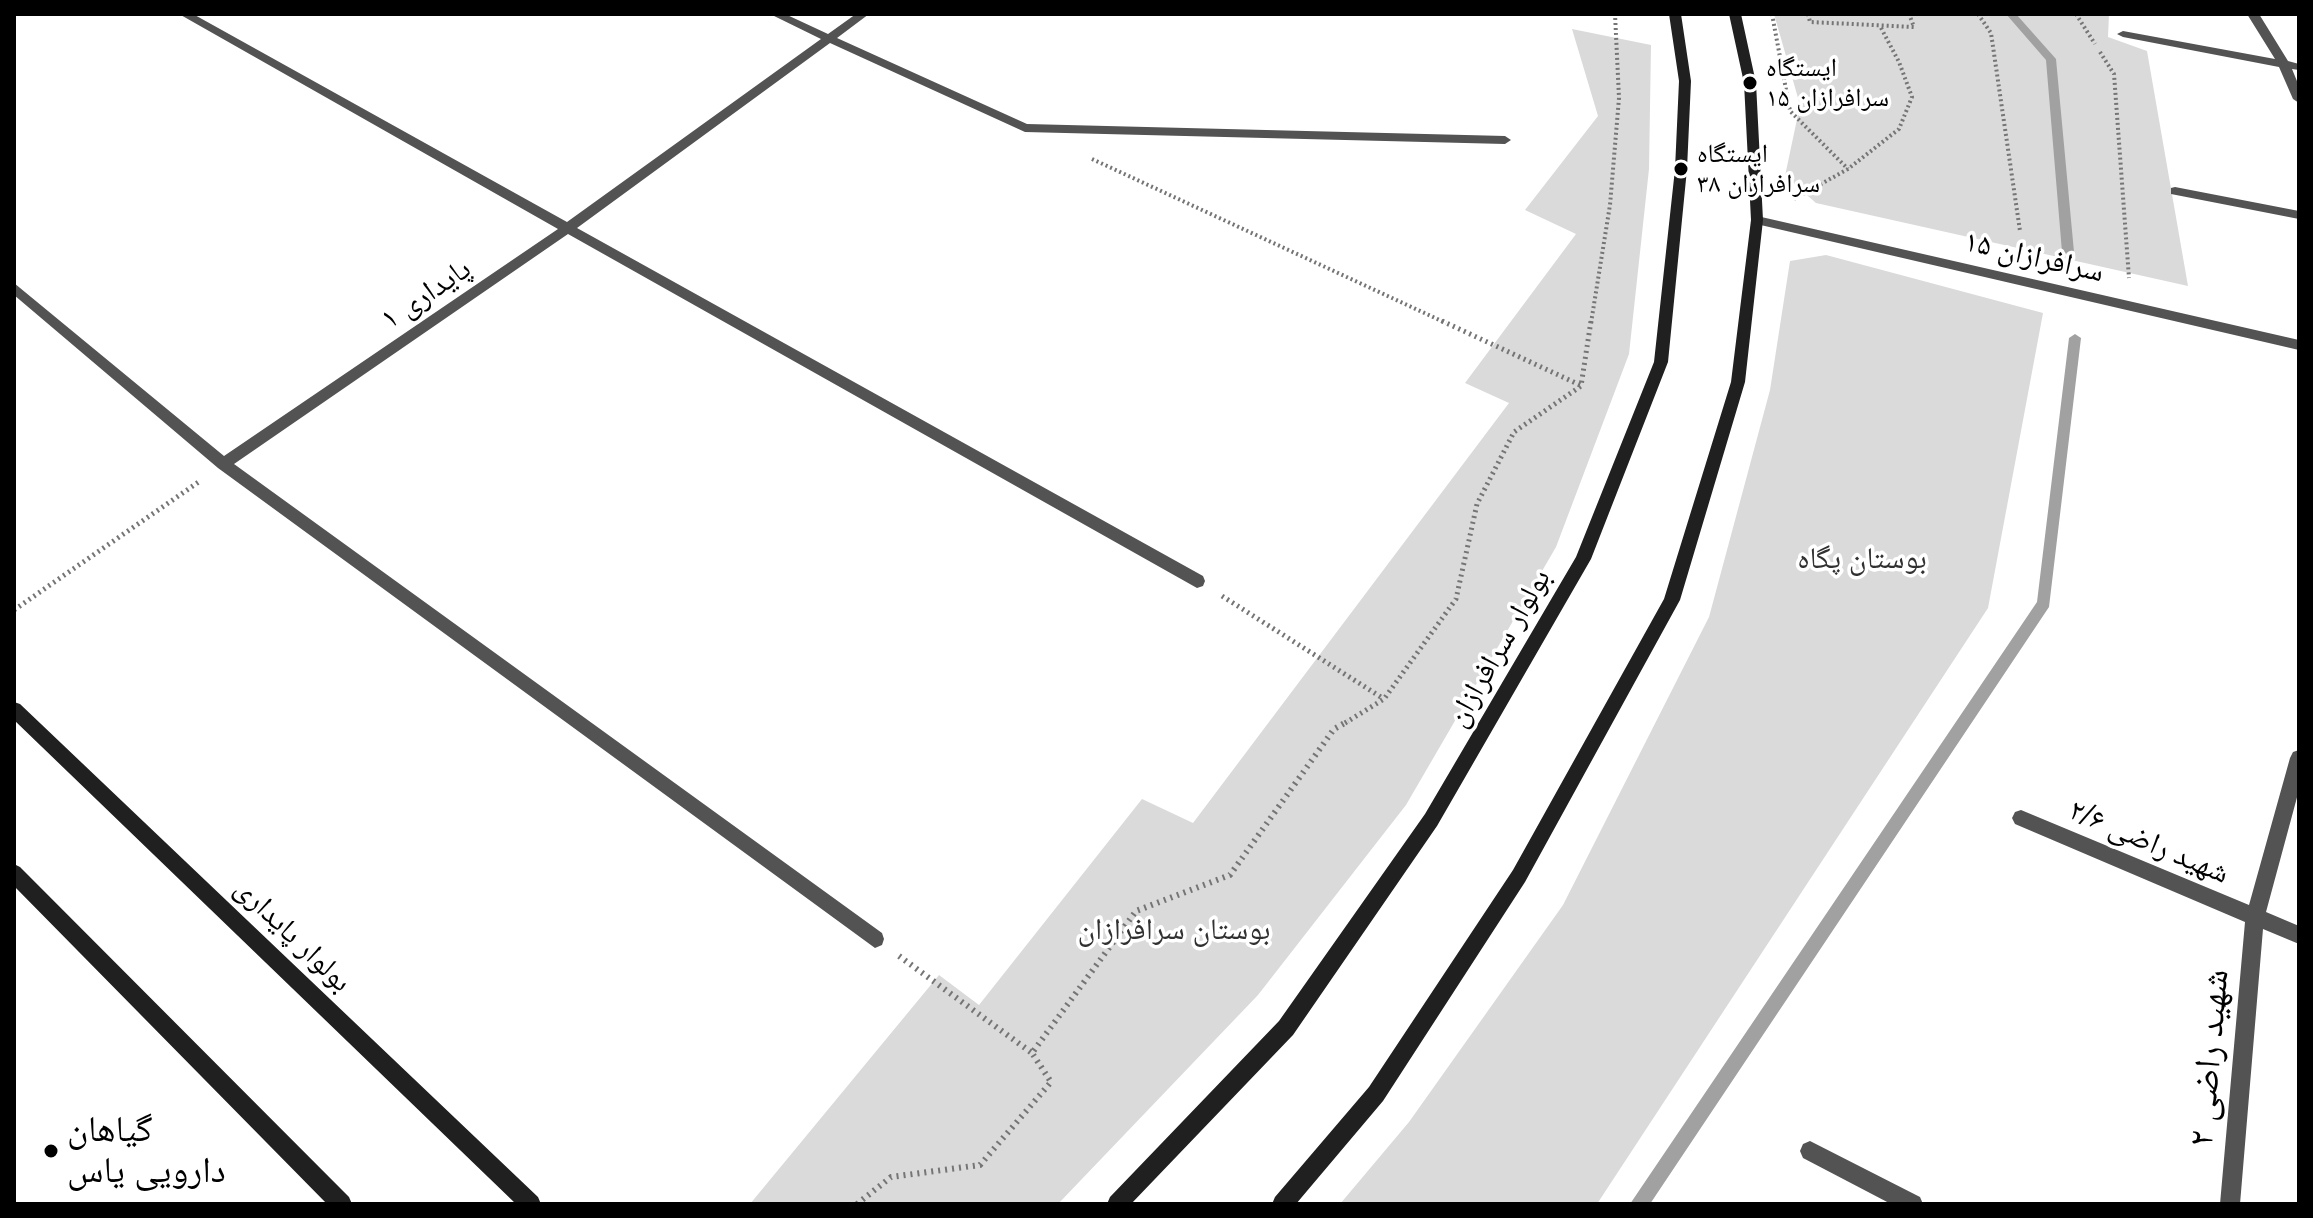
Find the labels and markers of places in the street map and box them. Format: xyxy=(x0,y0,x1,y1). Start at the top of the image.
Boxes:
place label: ایستگاه سرافرازان ۱۵ xyxy=(1766,52,1889,114)
marker: ایستگاه سرافرازان ۱۵ xyxy=(1741,74,1759,92)
place label: ایستگاه سرافرازان ۳۸ xyxy=(1697,138,1820,200)
marker: ایستگاه سرافرازان ۳۸ xyxy=(1672,160,1690,178)
place label: گیاهان دارویی یاس xyxy=(67,1108,226,1193)
marker: گیاهان دارویی یاس xyxy=(42,1142,60,1160)

